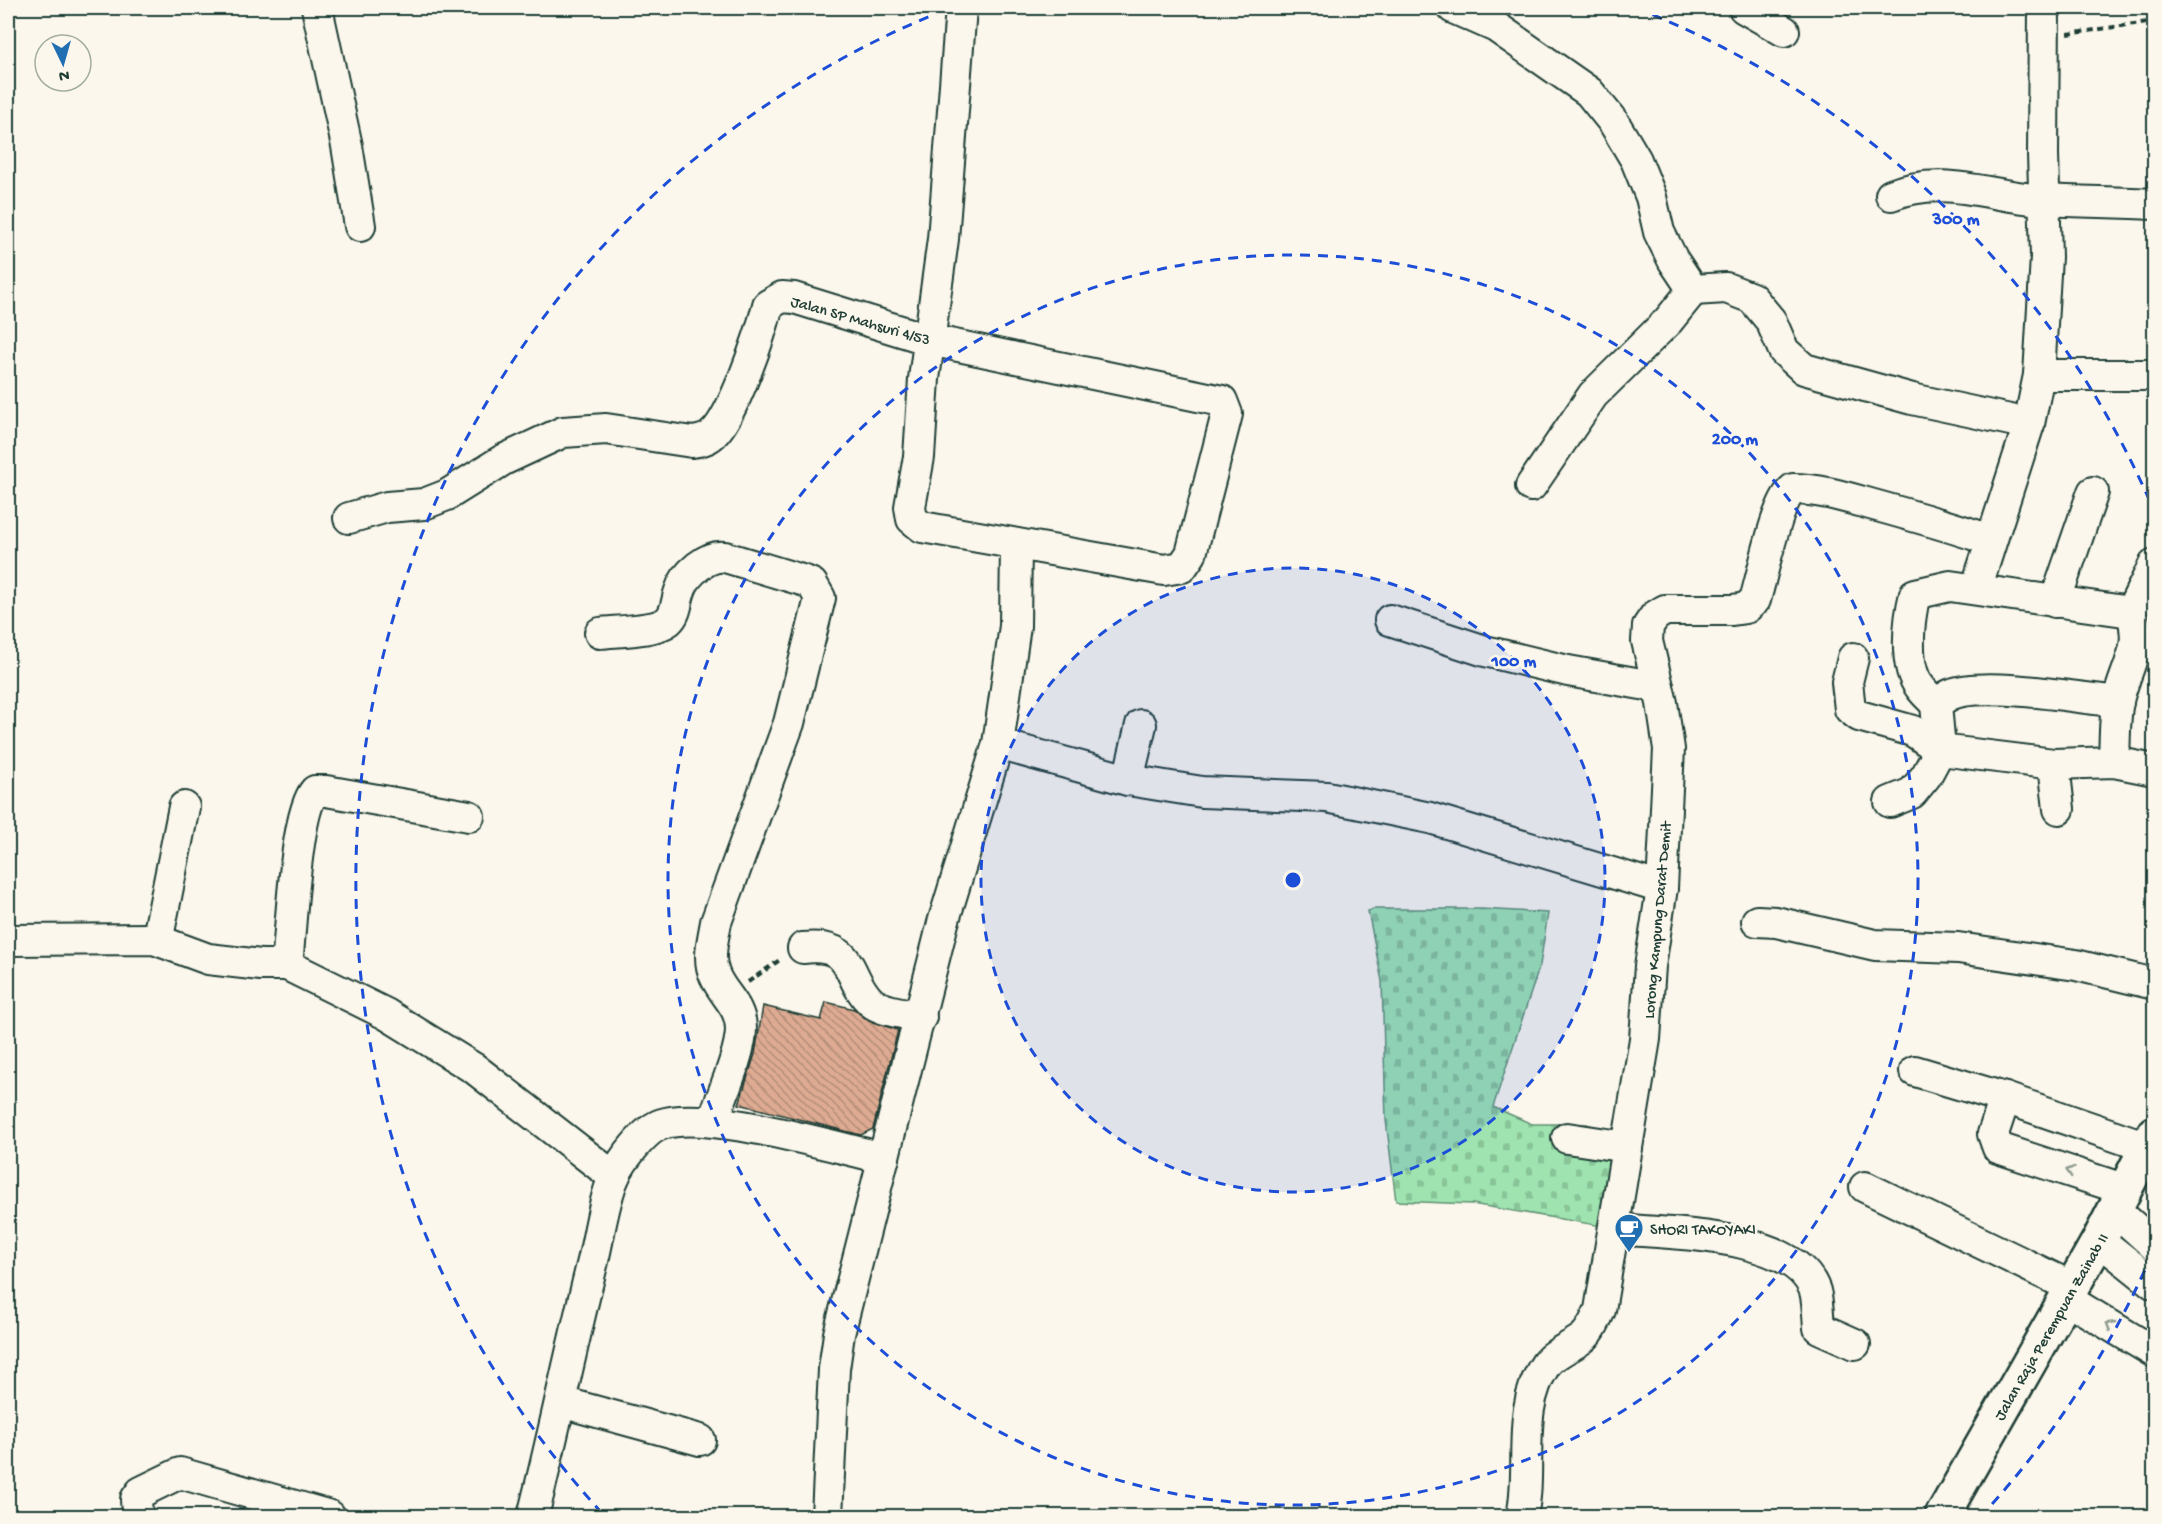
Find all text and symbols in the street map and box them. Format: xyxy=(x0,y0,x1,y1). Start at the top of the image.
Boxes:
north arrow xyxy=(33,33,93,93)
text: N xyxy=(57,65,70,84)
text: 300 m xyxy=(1932,210,1980,231)
street label: Jalan SP Mahsuri 4/53 xyxy=(788,293,932,351)
text: 200 m xyxy=(1712,430,1758,451)
text: 100 m xyxy=(1491,652,1537,673)
street label: Lorong Kampung Darat Demit xyxy=(1641,819,1678,1020)
centre of rings xyxy=(1283,870,1303,890)
one-way arrow xyxy=(2065,1166,2076,1179)
cafe icon: SHORI TAKOYAKI xyxy=(1613,1212,1645,1254)
place label: SHORI TAKOYAKI xyxy=(1650,1222,1756,1241)
street label: Jalan Raja Perempuan Zainab II xyxy=(1992,1231,2114,1425)
one-way arrow xyxy=(2106,1321,2116,1333)

